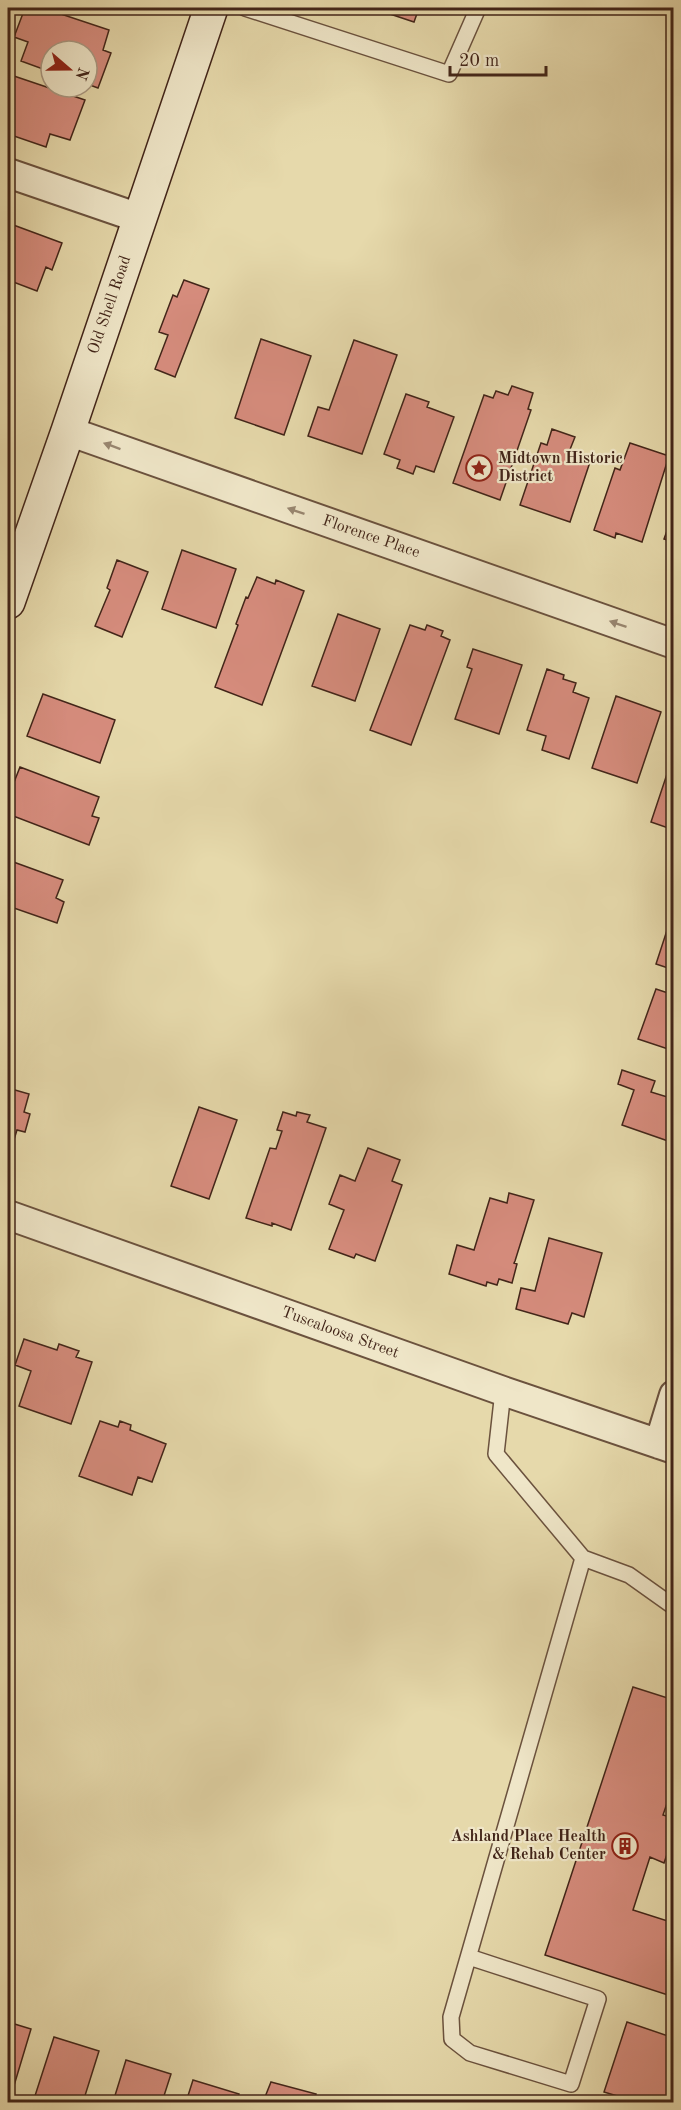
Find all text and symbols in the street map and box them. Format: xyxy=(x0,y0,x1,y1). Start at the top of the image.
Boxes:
north arrow xyxy=(39,39,99,99)
scale bar xyxy=(450,39,546,77)
text: 20 m xyxy=(459,52,499,70)
text: N xyxy=(71,65,91,83)
street label: Old Shell Road xyxy=(86,254,134,356)
one-way arrow xyxy=(103,441,121,450)
place label: Midtown Historic District xyxy=(498,451,623,485)
place icon: Midtown Historic District xyxy=(464,453,494,483)
one-way arrow xyxy=(287,505,305,515)
street label: Florence Place xyxy=(320,513,422,561)
one-way arrow xyxy=(609,619,627,629)
street label: Tuscaloosa Street xyxy=(279,1304,401,1362)
place label: Ashland Place Health & Rehab Center xyxy=(451,1829,606,1863)
building icon: Ashland Place Health & Rehab Center xyxy=(610,1831,640,1861)

